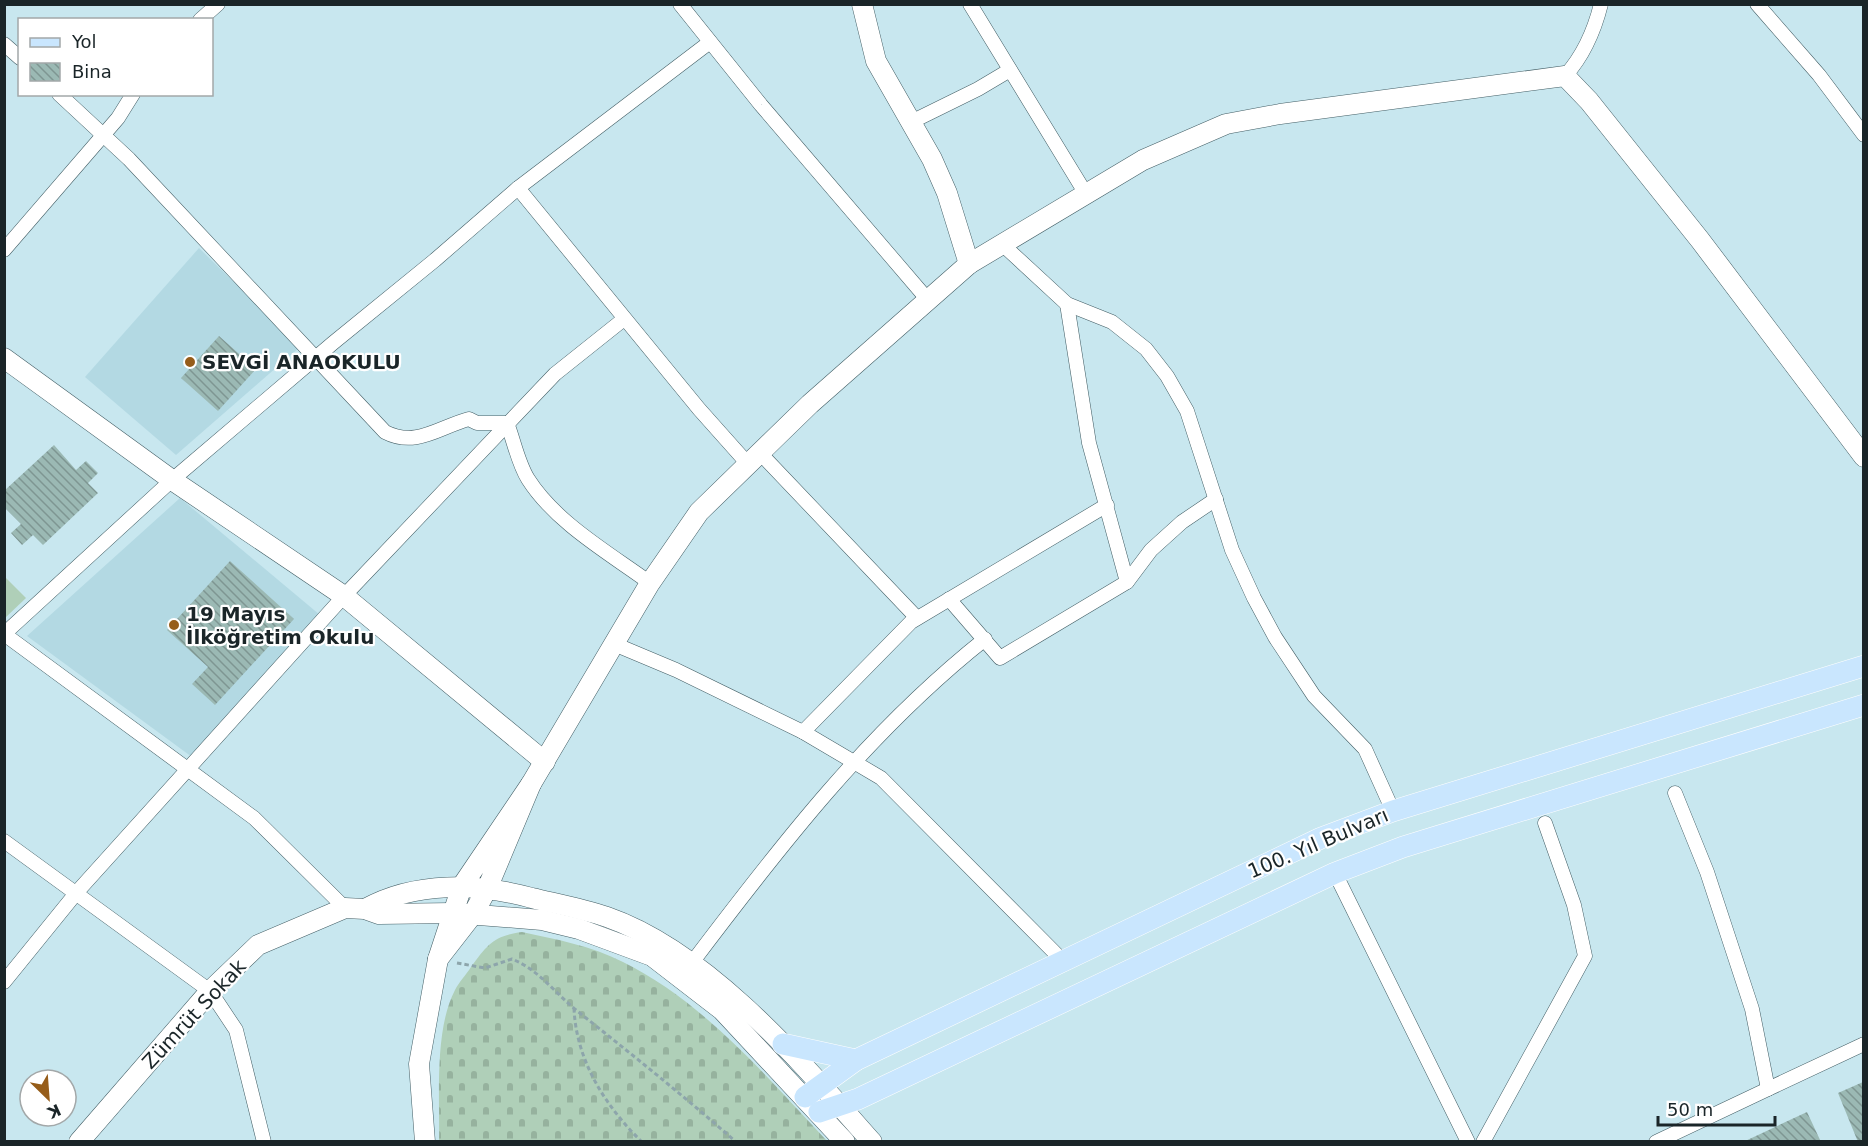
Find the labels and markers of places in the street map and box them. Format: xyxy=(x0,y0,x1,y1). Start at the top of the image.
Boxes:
place label: SEVGİ ANAOKULU xyxy=(202,350,401,374)
marker: SEVGİ ANAOKULU xyxy=(183,355,197,369)
place label: 19 Mayıs İlköğretim Okulu xyxy=(186,602,374,649)
marker: 19 Mayıs İlköğretim Okulu xyxy=(167,618,181,632)

